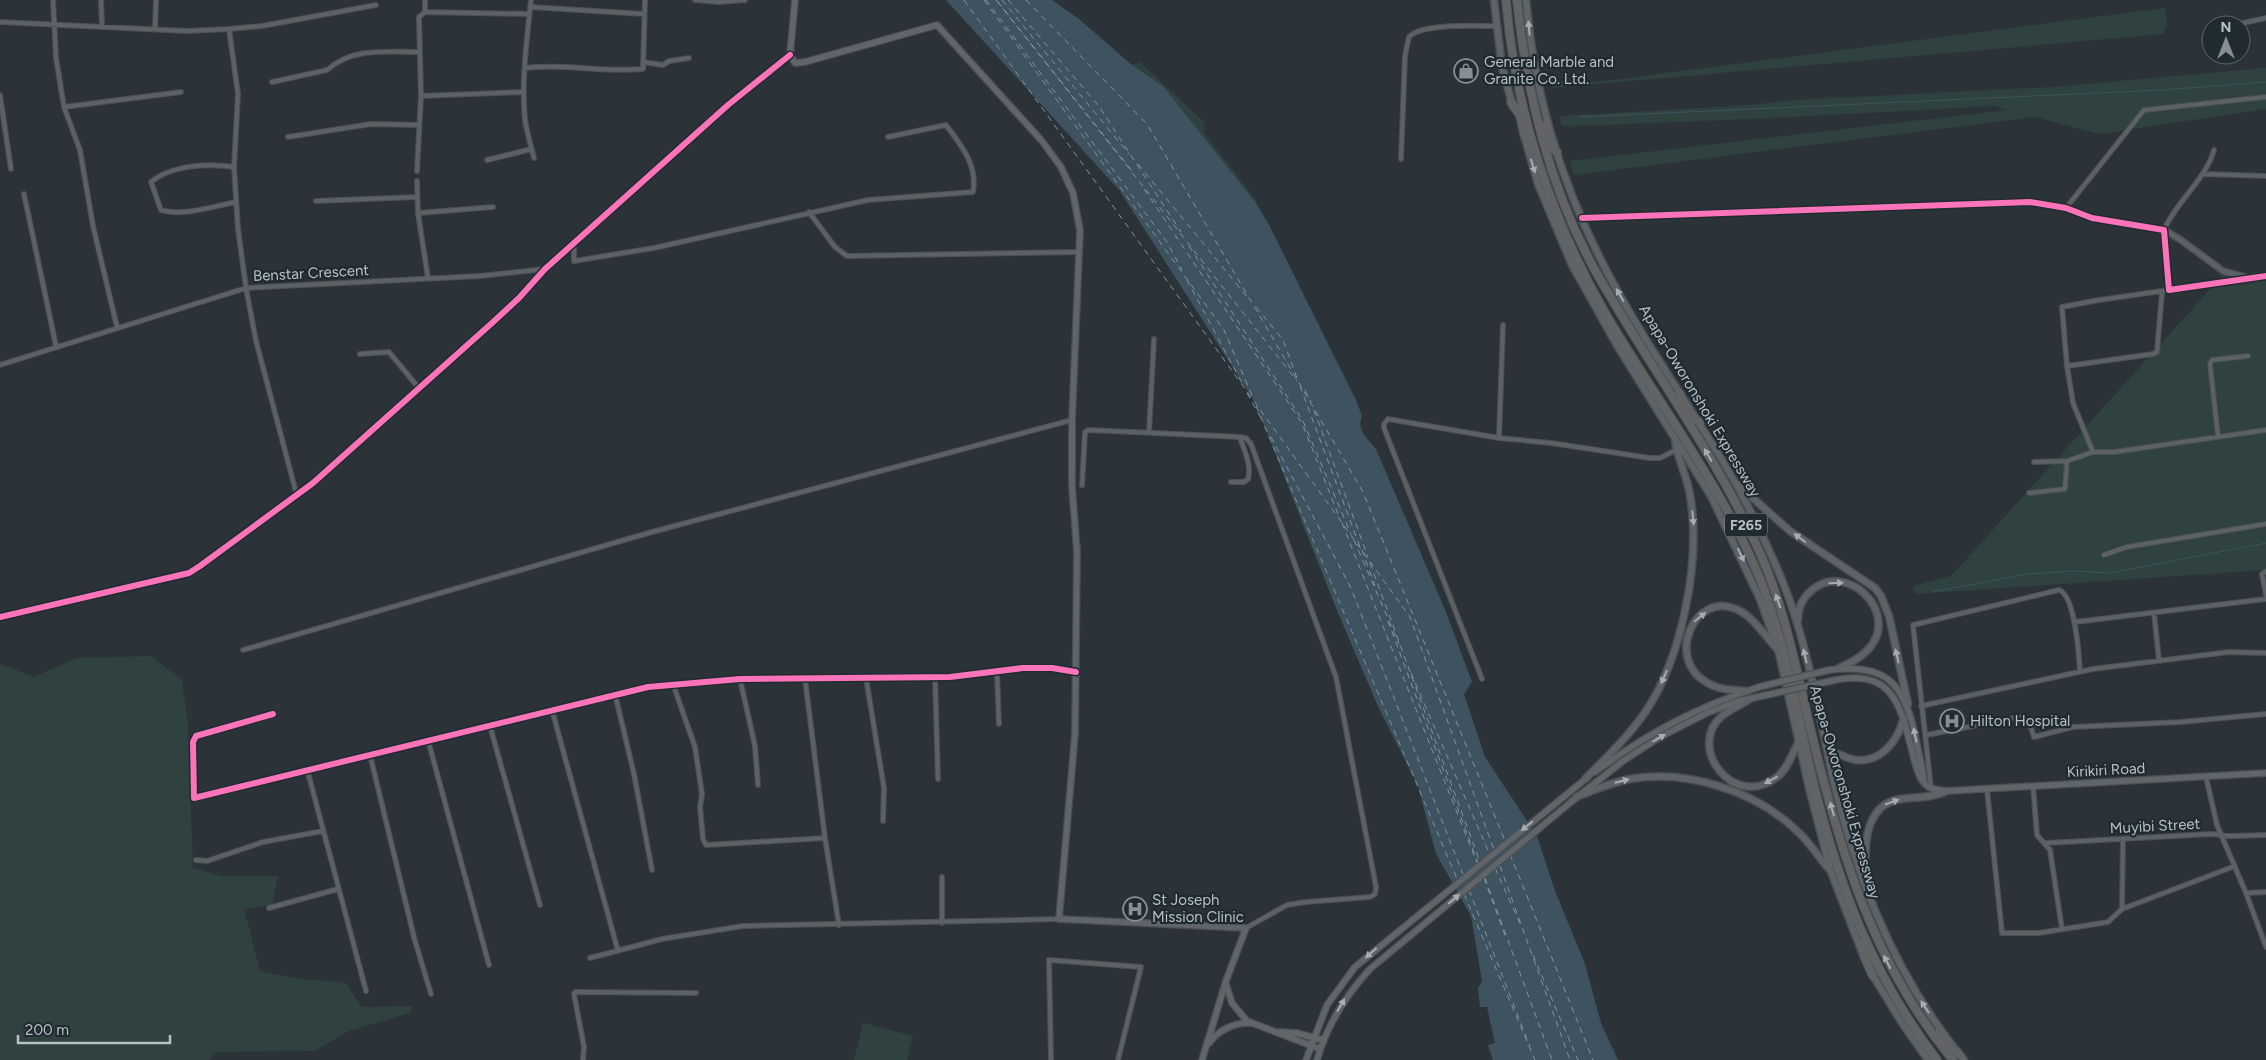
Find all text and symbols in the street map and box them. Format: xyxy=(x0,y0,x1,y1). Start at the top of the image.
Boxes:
north arrow xyxy=(2201,15,2251,65)
one-way arrow xyxy=(1524,19,1532,35)
text: N xyxy=(2221,19,2231,36)
place label: General Marble and Granite Co. Ltd. xyxy=(1484,53,1614,88)
shop icon: General Marble and Granite Co. Ltd. xyxy=(1453,58,1479,84)
one-way arrow xyxy=(1529,158,1537,173)
street label: Benstar Crescent xyxy=(253,261,370,285)
one-way arrow xyxy=(1616,289,1625,302)
street label: Apapa-Oworonshoki Expressway xyxy=(1635,302,1765,501)
one-way arrow xyxy=(1703,449,1712,462)
one-way arrow xyxy=(1689,511,1697,527)
road number: F265 xyxy=(1725,514,1767,536)
one-way arrow xyxy=(1794,533,1807,544)
one-way arrow xyxy=(1737,548,1745,562)
one-way arrow xyxy=(1828,578,1844,586)
one-way arrow xyxy=(1774,593,1782,608)
one-way arrow xyxy=(1693,612,1706,623)
one-way arrow xyxy=(1801,649,1809,664)
one-way arrow xyxy=(1893,649,1901,664)
one-way arrow xyxy=(1659,670,1667,684)
street label: Apapa-Oworonshoki Expressway xyxy=(1806,683,1884,901)
hospital icon: Hilton Hospital xyxy=(1939,708,1965,734)
place label: Hilton Hospital xyxy=(1970,712,2070,730)
one-way arrow xyxy=(1911,726,1919,742)
one-way arrow xyxy=(1652,734,1665,743)
street label: Kirikiri Road xyxy=(2066,759,2146,781)
one-way arrow xyxy=(1764,776,1779,784)
one-way arrow xyxy=(1615,777,1630,785)
one-way arrow xyxy=(1885,797,1900,805)
one-way arrow xyxy=(1828,802,1836,817)
street label: Muyibi Street xyxy=(2109,815,2201,837)
one-way arrow xyxy=(1521,820,1534,831)
place label: St Joseph Mission Clinic xyxy=(1152,891,1244,926)
one-way arrow xyxy=(1447,894,1460,905)
hospital icon: St Joseph Mission Clinic xyxy=(1122,896,1148,922)
one-way arrow xyxy=(1366,947,1378,959)
one-way arrow xyxy=(1883,954,1891,969)
one-way arrow xyxy=(1337,999,1346,1012)
one-way arrow xyxy=(1920,1000,1929,1013)
scale bar xyxy=(18,1012,170,1044)
text: 200 m xyxy=(25,1021,69,1039)

